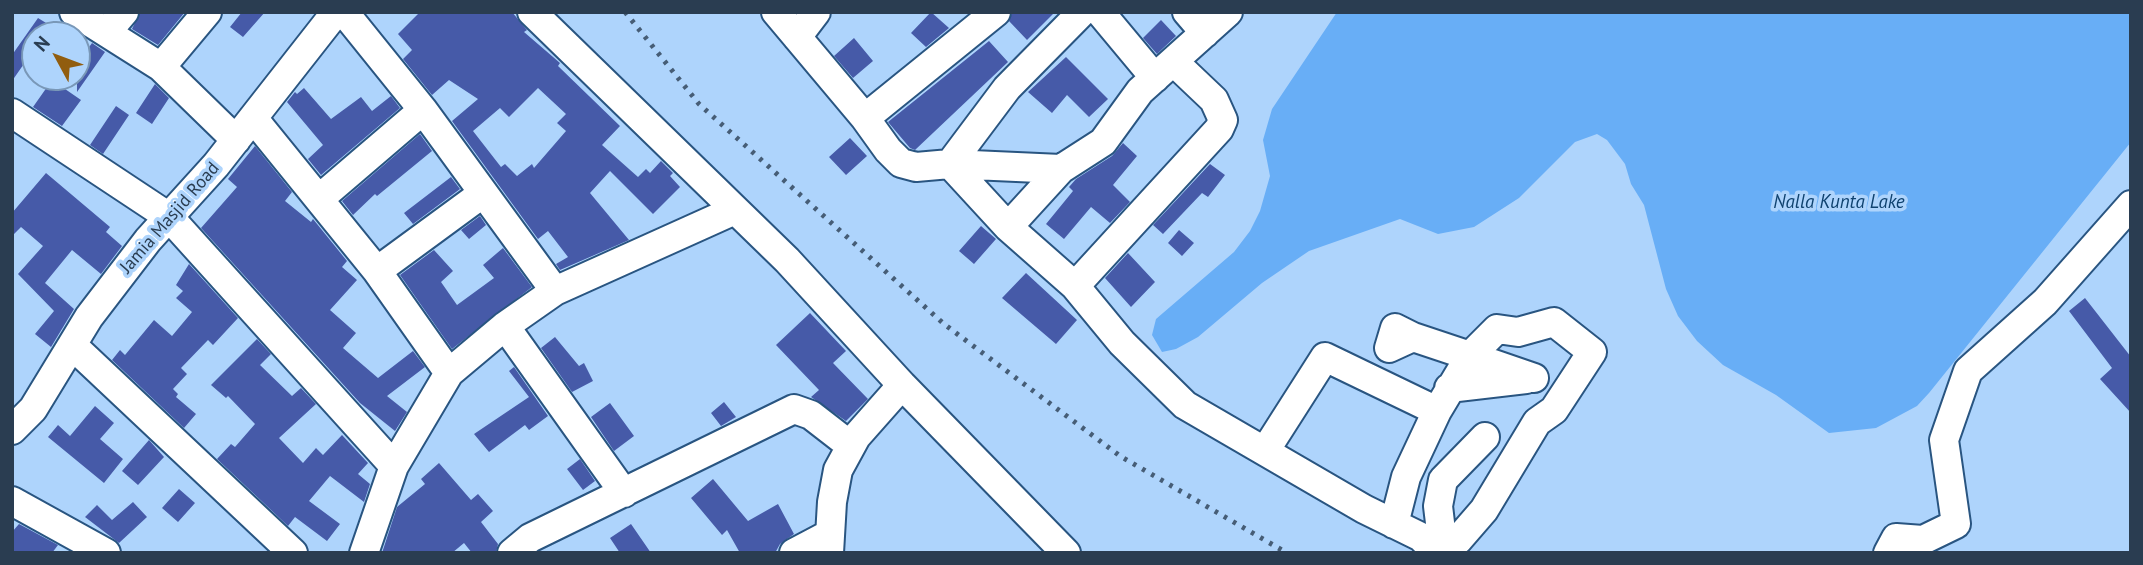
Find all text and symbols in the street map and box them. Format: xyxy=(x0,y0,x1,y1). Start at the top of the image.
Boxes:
north arrow xyxy=(21,21,91,91)
text: N xyxy=(29,31,55,56)
street label: Jamia Masjid Road xyxy=(116,158,224,278)
water label: Nalla Kunta Lake xyxy=(1773,192,1905,214)

